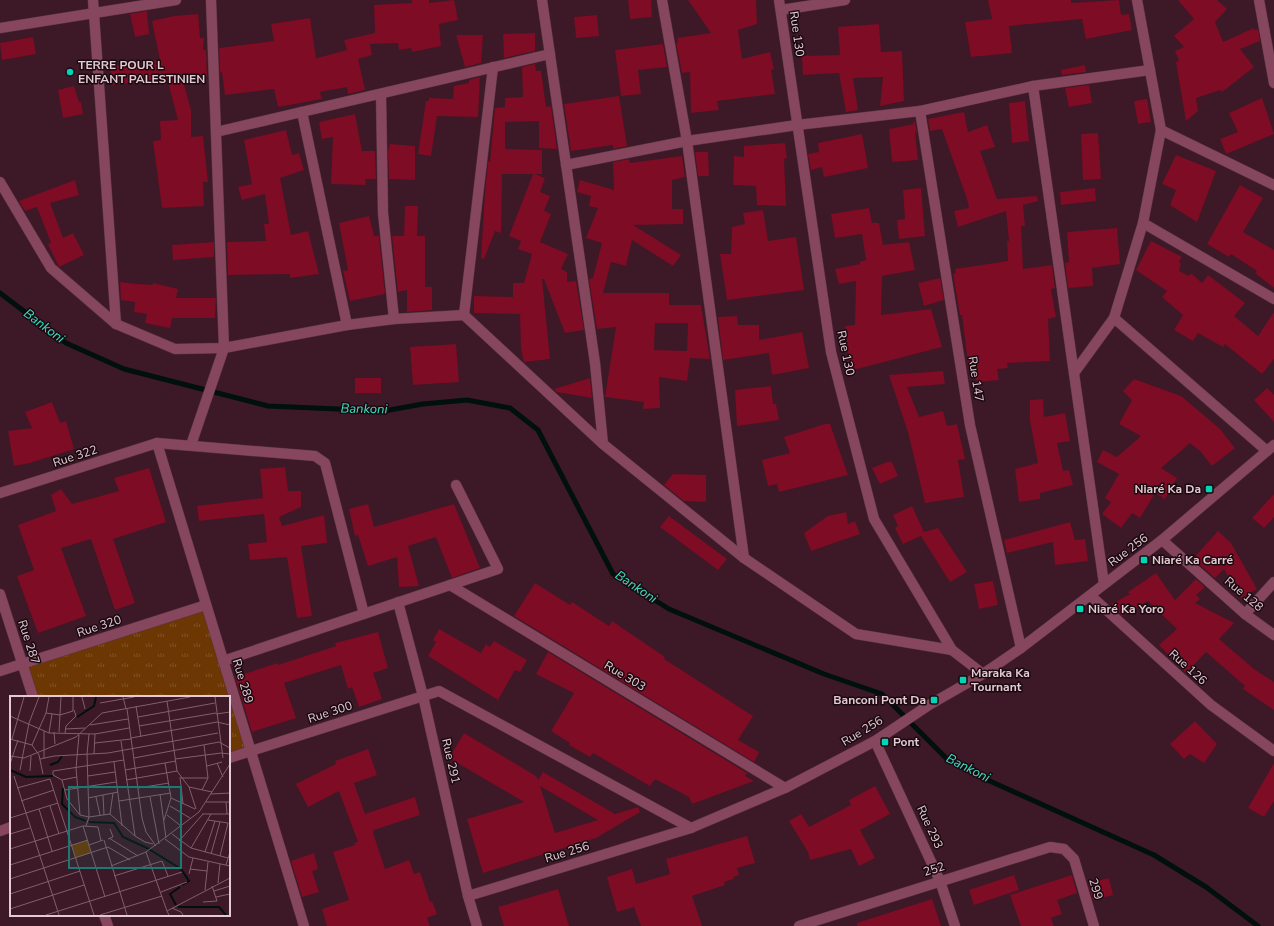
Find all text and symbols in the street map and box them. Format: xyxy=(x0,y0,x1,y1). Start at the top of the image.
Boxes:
street label: Rue 130 xyxy=(786,10,808,58)
place label: TERRE POUR L ENFANT PALESTINIEN xyxy=(78,57,205,87)
marker: TERRE POUR L ENFANT PALESTINIEN xyxy=(65,67,75,77)
water label: Bankoni xyxy=(20,305,69,348)
street label: Rue 130 xyxy=(833,329,859,377)
street label: Rue 147 xyxy=(965,355,987,403)
water label: Bankoni xyxy=(340,400,389,418)
street label: Rue 322 xyxy=(51,441,99,471)
place label: Niaré Ka Da xyxy=(1135,481,1201,497)
marker: Niaré Ka Da xyxy=(1204,484,1214,494)
street label: Rue 256 xyxy=(1105,530,1151,570)
place label: Niaré Ka Carré xyxy=(1152,552,1234,568)
marker: Niaré Ka Carré xyxy=(1139,555,1149,565)
water label: Bankoni xyxy=(611,566,661,608)
street label: Rue 128 xyxy=(1221,573,1267,615)
place label: Niaré Ka Yoro xyxy=(1088,601,1164,617)
marker: Niaré Ka Yoro xyxy=(1075,604,1085,614)
street label: Rue 320 xyxy=(75,611,123,641)
street label: Rue 287 xyxy=(14,618,44,666)
street label: Rue 126 xyxy=(1166,646,1210,688)
street label: Rue 289 xyxy=(229,657,257,705)
street label: Rue 303 xyxy=(601,657,649,695)
place label: Maraka Ka Tournant xyxy=(971,665,1030,695)
marker: Maraka Ka Tournant xyxy=(958,675,968,685)
place label: Banconi Pont Da xyxy=(833,692,926,708)
marker: Banconi Pont Da xyxy=(929,695,939,705)
inset map xyxy=(10,696,230,916)
street label: Rue 300 xyxy=(306,697,354,727)
street label: Rue 256 xyxy=(838,712,886,750)
place label: Pont xyxy=(893,734,919,750)
street label: Rue 291 xyxy=(438,737,464,785)
marker: Pont xyxy=(880,737,890,747)
water label: Bankoni xyxy=(943,749,994,787)
street label: Rue 293 xyxy=(913,803,947,851)
street label: Rue 256 xyxy=(543,838,591,866)
street label: 252 xyxy=(921,858,947,880)
street label: 299 xyxy=(1085,876,1107,902)

